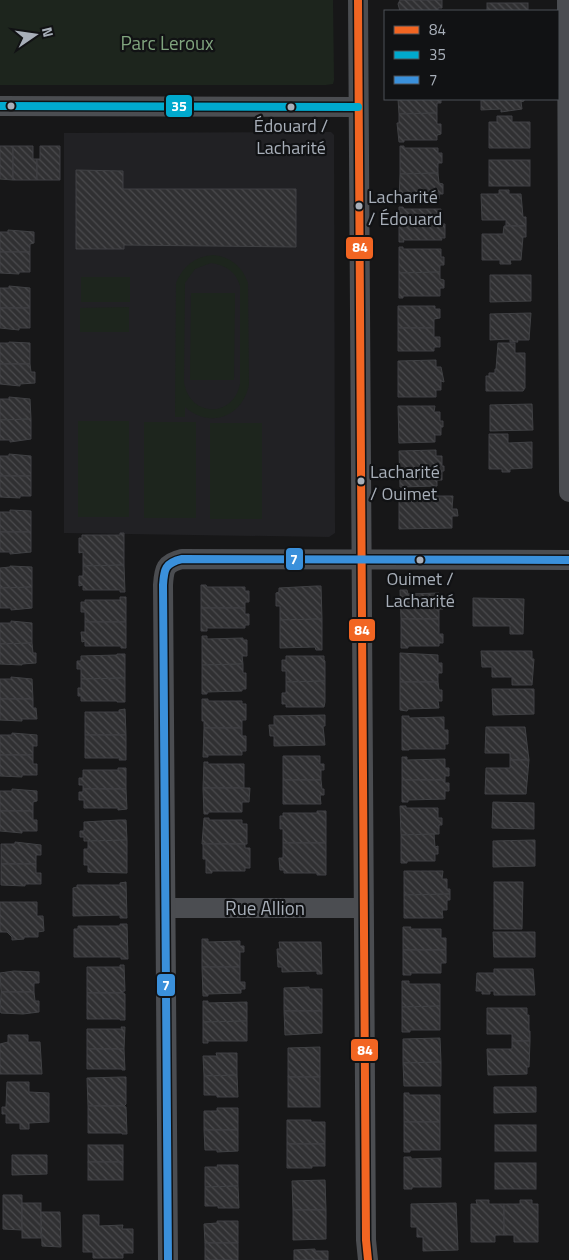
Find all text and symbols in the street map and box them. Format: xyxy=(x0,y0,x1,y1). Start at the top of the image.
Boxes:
north arrow xyxy=(10,10,60,60)
legend xyxy=(384,10,559,100)
text: 84 xyxy=(429,18,446,41)
text: N xyxy=(37,25,59,39)
park label: Parc Leroux xyxy=(120,28,214,57)
text: 35 xyxy=(429,43,446,66)
text: 7 xyxy=(429,68,437,91)
line badge: 35 xyxy=(165,94,193,118)
text: 35 xyxy=(171,95,187,116)
unlabelled marker xyxy=(6,101,16,111)
marker: Édouard / Lacharité xyxy=(286,102,296,112)
place label: Édouard / Lacharité xyxy=(254,112,328,161)
place label: Lacharité / Édouard xyxy=(368,183,442,232)
marker: Lacharité / Édouard xyxy=(354,201,364,211)
line badge: 84 xyxy=(345,236,374,260)
text: 84 xyxy=(352,236,368,257)
place label: Lacharité / Ouimet xyxy=(370,458,440,507)
marker: Lacharité / Ouimet xyxy=(356,476,366,486)
line badge: 7 xyxy=(285,547,304,571)
text: 7 xyxy=(290,548,298,569)
marker: Ouimet / Lacharité xyxy=(415,555,425,565)
place label: Ouimet / Lacharité xyxy=(385,565,455,614)
line badge: 84 xyxy=(348,618,376,642)
text: 84 xyxy=(354,619,370,640)
street label: Rue Allion xyxy=(225,893,305,922)
line badge: 7 xyxy=(156,973,176,997)
text: 7 xyxy=(162,974,170,995)
line badge: 84 xyxy=(350,1038,379,1062)
text: 84 xyxy=(357,1039,373,1060)

